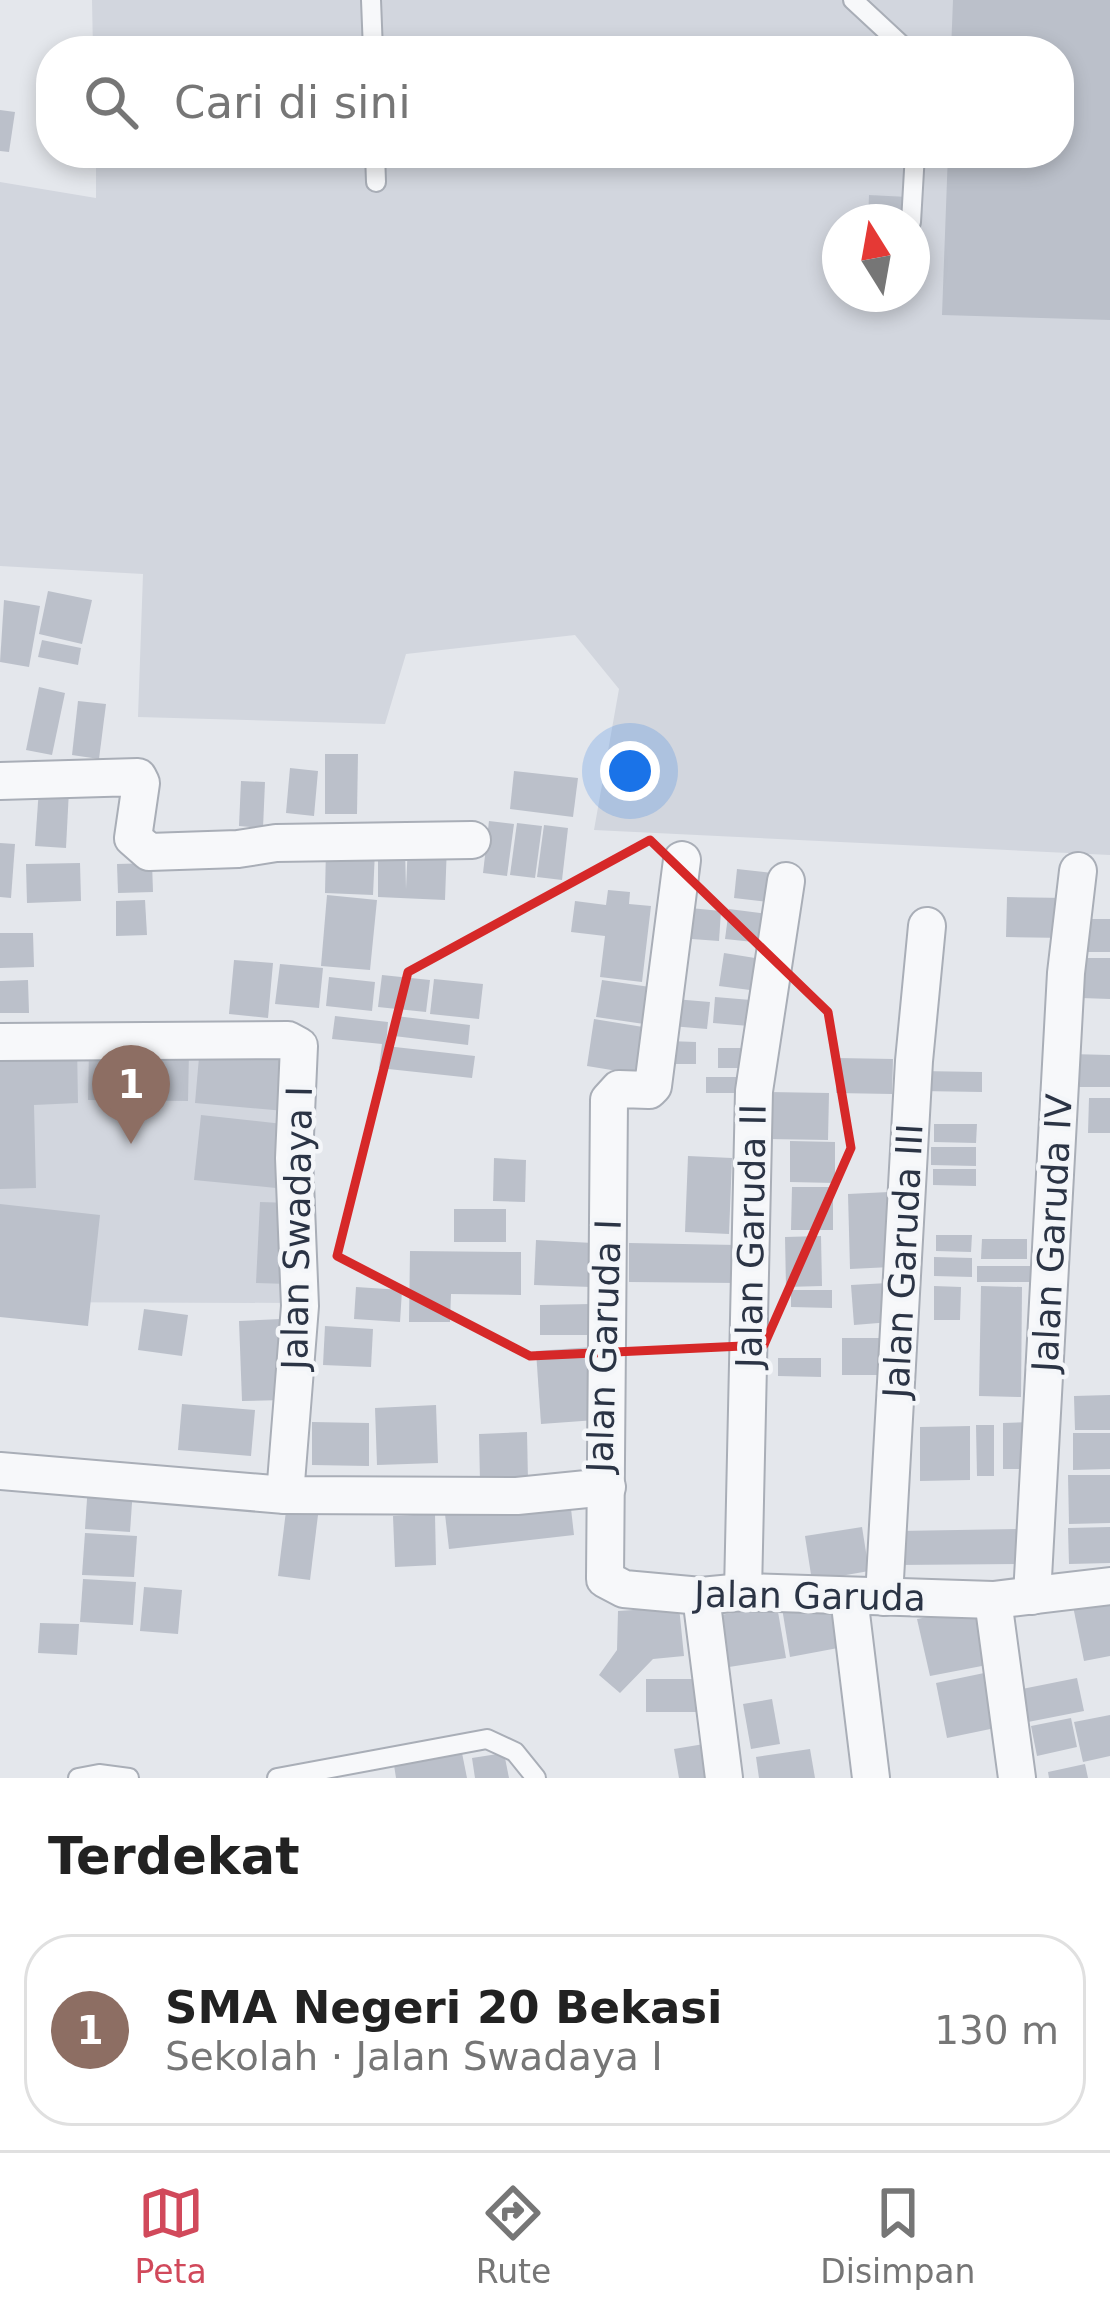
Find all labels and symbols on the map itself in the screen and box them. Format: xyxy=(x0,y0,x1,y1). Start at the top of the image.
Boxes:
north arrow xyxy=(822,204,930,312)
your location xyxy=(600,741,660,801)
pin: 1 xyxy=(92,1045,170,1144)
street label: Jalan Swadaya I xyxy=(274,1086,320,1372)
street label: Jalan Garuda IV xyxy=(1024,1093,1080,1375)
street label: Jalan Garuda II xyxy=(728,1104,774,1370)
street label: Jalan Garuda III xyxy=(875,1123,931,1401)
street label: Jalan Garuda I xyxy=(579,1219,629,1475)
street label: Jalan Garuda xyxy=(692,1573,926,1619)

